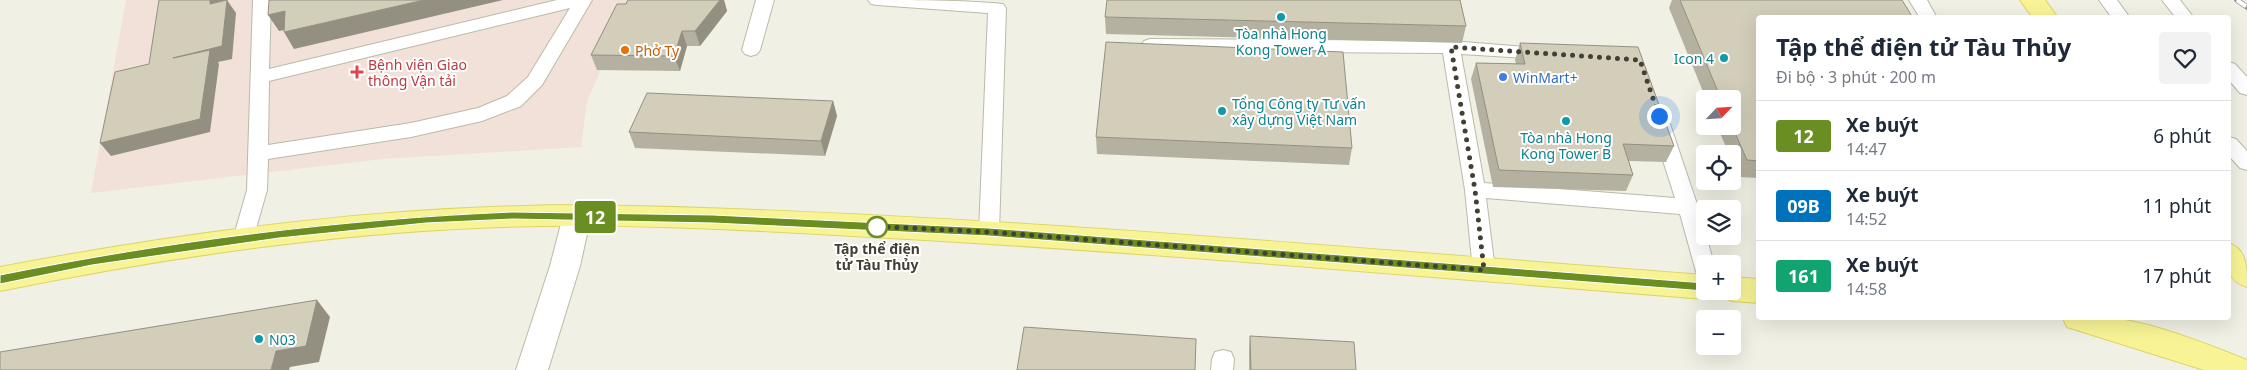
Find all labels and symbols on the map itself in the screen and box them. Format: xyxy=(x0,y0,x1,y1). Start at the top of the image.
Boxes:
marker: Tòa nhà Hong Kong Tower A xyxy=(1275,11,1287,23)
place label: Tòa nhà Hong Kong Tower A xyxy=(1235,24,1327,59)
place label: Phở Ty xyxy=(635,41,680,60)
marker: Phở Ty xyxy=(619,44,631,56)
place label: Icon 4 xyxy=(1674,49,1714,68)
marker: Icon 4 xyxy=(1718,52,1730,64)
place label: Bệnh viện Giao thông Vận tải xyxy=(368,55,467,90)
marker: Bệnh viện Giao thông Vận tải xyxy=(350,65,364,79)
place label: WinMart+ xyxy=(1513,68,1578,87)
marker: WinMart+ xyxy=(1497,71,1509,83)
north arrow xyxy=(1696,90,1741,135)
place label: Tổng Công ty Tư vấn xây dựng Việt Nam xyxy=(1232,94,1366,129)
your location xyxy=(1647,104,1672,129)
marker: Tổng Công ty Tư vấn xây dựng Việt Nam xyxy=(1216,105,1228,117)
marker: Tòa nhà Hong Kong Tower B xyxy=(1560,115,1572,127)
place label: Tòa nhà Hong Kong Tower B xyxy=(1520,128,1612,163)
line badge: 12 xyxy=(572,201,618,233)
marker: Tập thể điện tử Tàu Thủy xyxy=(866,216,888,238)
place label: Tập thể điện tử Tàu Thủy xyxy=(834,239,920,274)
place label: N03 xyxy=(269,330,296,349)
marker: N03 xyxy=(253,333,265,345)

